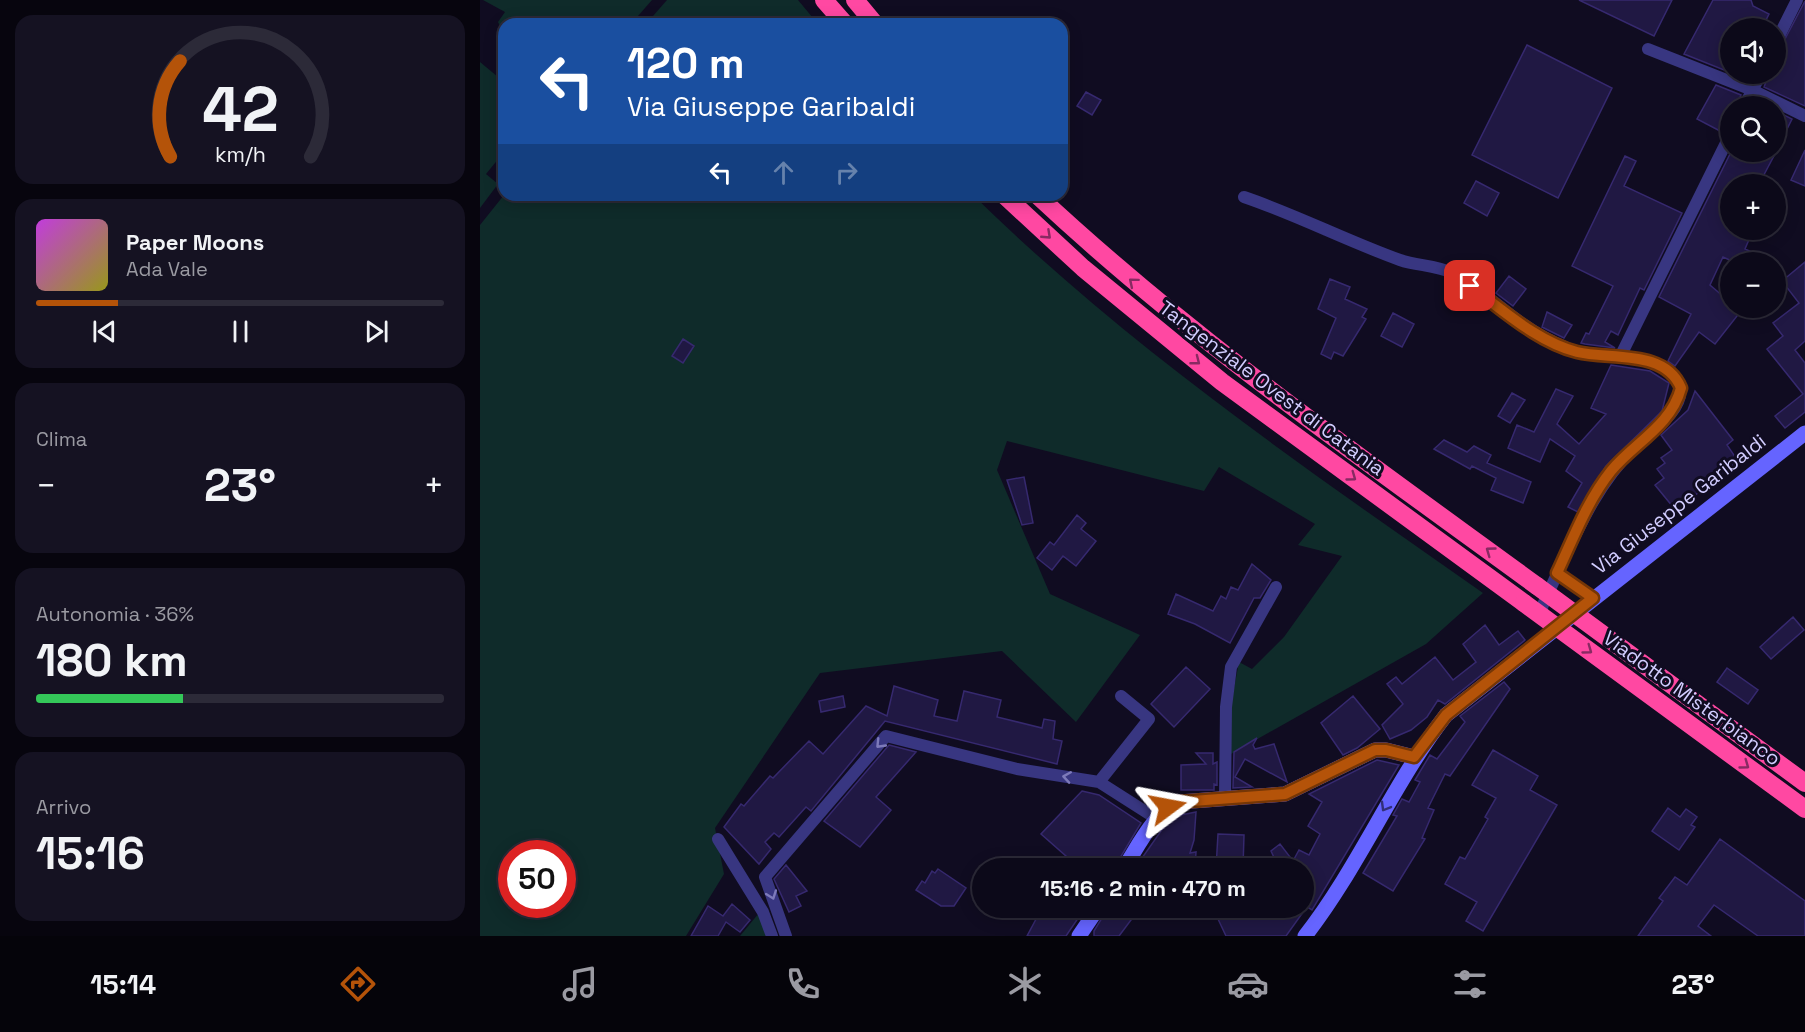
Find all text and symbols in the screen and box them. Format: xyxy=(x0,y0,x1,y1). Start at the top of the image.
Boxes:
map controls xyxy=(1720,18,1786,318)
button: sound xyxy=(1720,18,1786,84)
text: 120 m xyxy=(627,37,745,90)
icon: left xyxy=(528,42,606,120)
text: 42 xyxy=(202,70,278,149)
text: Via Giuseppe Garibaldi xyxy=(627,89,915,124)
button: search xyxy=(1720,96,1786,162)
text: km/h xyxy=(214,141,266,168)
icon: left xyxy=(704,156,737,189)
icon: ahead xyxy=(767,156,800,189)
icon: right xyxy=(830,156,863,189)
button: + xyxy=(1720,174,1786,240)
text: Paper Moons xyxy=(126,228,264,256)
one-way arrow xyxy=(1040,228,1051,239)
button: − xyxy=(1720,252,1786,318)
text: Ada Vale xyxy=(126,256,208,282)
pin xyxy=(1444,260,1495,311)
icon: arrive xyxy=(1453,269,1486,302)
one-way arrow xyxy=(1129,278,1140,289)
street label: Tangenziale Ovest di Catania xyxy=(1154,295,1390,481)
icon: previous xyxy=(88,315,121,348)
icon: pause xyxy=(224,315,257,348)
icon: next xyxy=(360,315,393,348)
one-way arrow xyxy=(1189,354,1200,365)
text: Clima xyxy=(36,426,87,452)
street label: Via Giuseppe Garibaldi xyxy=(1587,428,1771,580)
text: 23° xyxy=(204,457,276,514)
text: − xyxy=(36,465,56,507)
text: + xyxy=(424,465,444,507)
one-way arrow xyxy=(1346,470,1357,481)
one-way arrow xyxy=(1485,548,1496,559)
text: Autonomia · 36% xyxy=(36,601,194,627)
street label: Viadotto Misterbianco xyxy=(1598,625,1786,771)
text: 180 km xyxy=(36,632,188,689)
one-way arrow xyxy=(1581,642,1592,653)
one-way arrow xyxy=(877,737,887,748)
one-way arrow xyxy=(1739,758,1750,769)
one-way arrow xyxy=(1063,771,1073,784)
position arrow xyxy=(1136,775,1200,839)
text: Arrivo xyxy=(36,794,91,820)
one-way arrow xyxy=(1380,801,1392,811)
text: 15:16 xyxy=(36,825,145,882)
speed limit sign: 50 xyxy=(498,840,576,918)
text: 15:16 · 2 min · 470 m xyxy=(1040,874,1246,902)
one-way arrow xyxy=(764,889,777,899)
icon: directions xyxy=(337,963,379,1005)
icon: music xyxy=(559,963,601,1005)
icon: phone xyxy=(782,963,824,1005)
icon: climate xyxy=(1004,963,1046,1005)
icon: car xyxy=(1227,963,1269,1005)
icon: filters xyxy=(1449,963,1491,1005)
text: 15:14 xyxy=(90,967,156,1002)
text: 23° xyxy=(1672,967,1715,1002)

